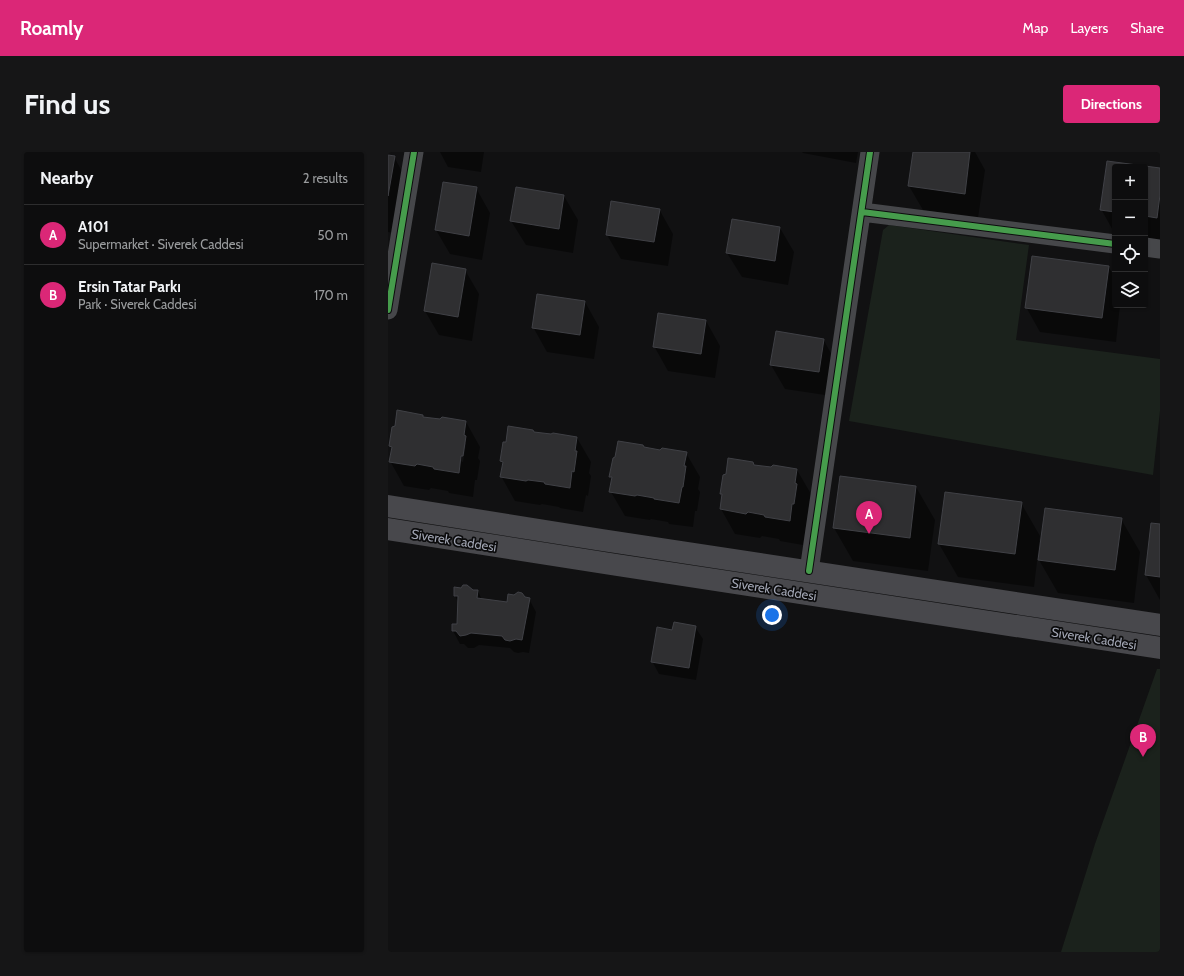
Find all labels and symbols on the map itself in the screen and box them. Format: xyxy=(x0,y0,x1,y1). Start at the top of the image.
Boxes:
pin: A xyxy=(856,501,882,534)
street label: Siverek Caddesi xyxy=(410,525,498,555)
street label: Siverek Caddesi xyxy=(730,574,818,604)
your location xyxy=(762,605,782,625)
street label: Siverek Caddesi xyxy=(1050,623,1138,653)
pin: B xyxy=(1130,724,1156,757)

